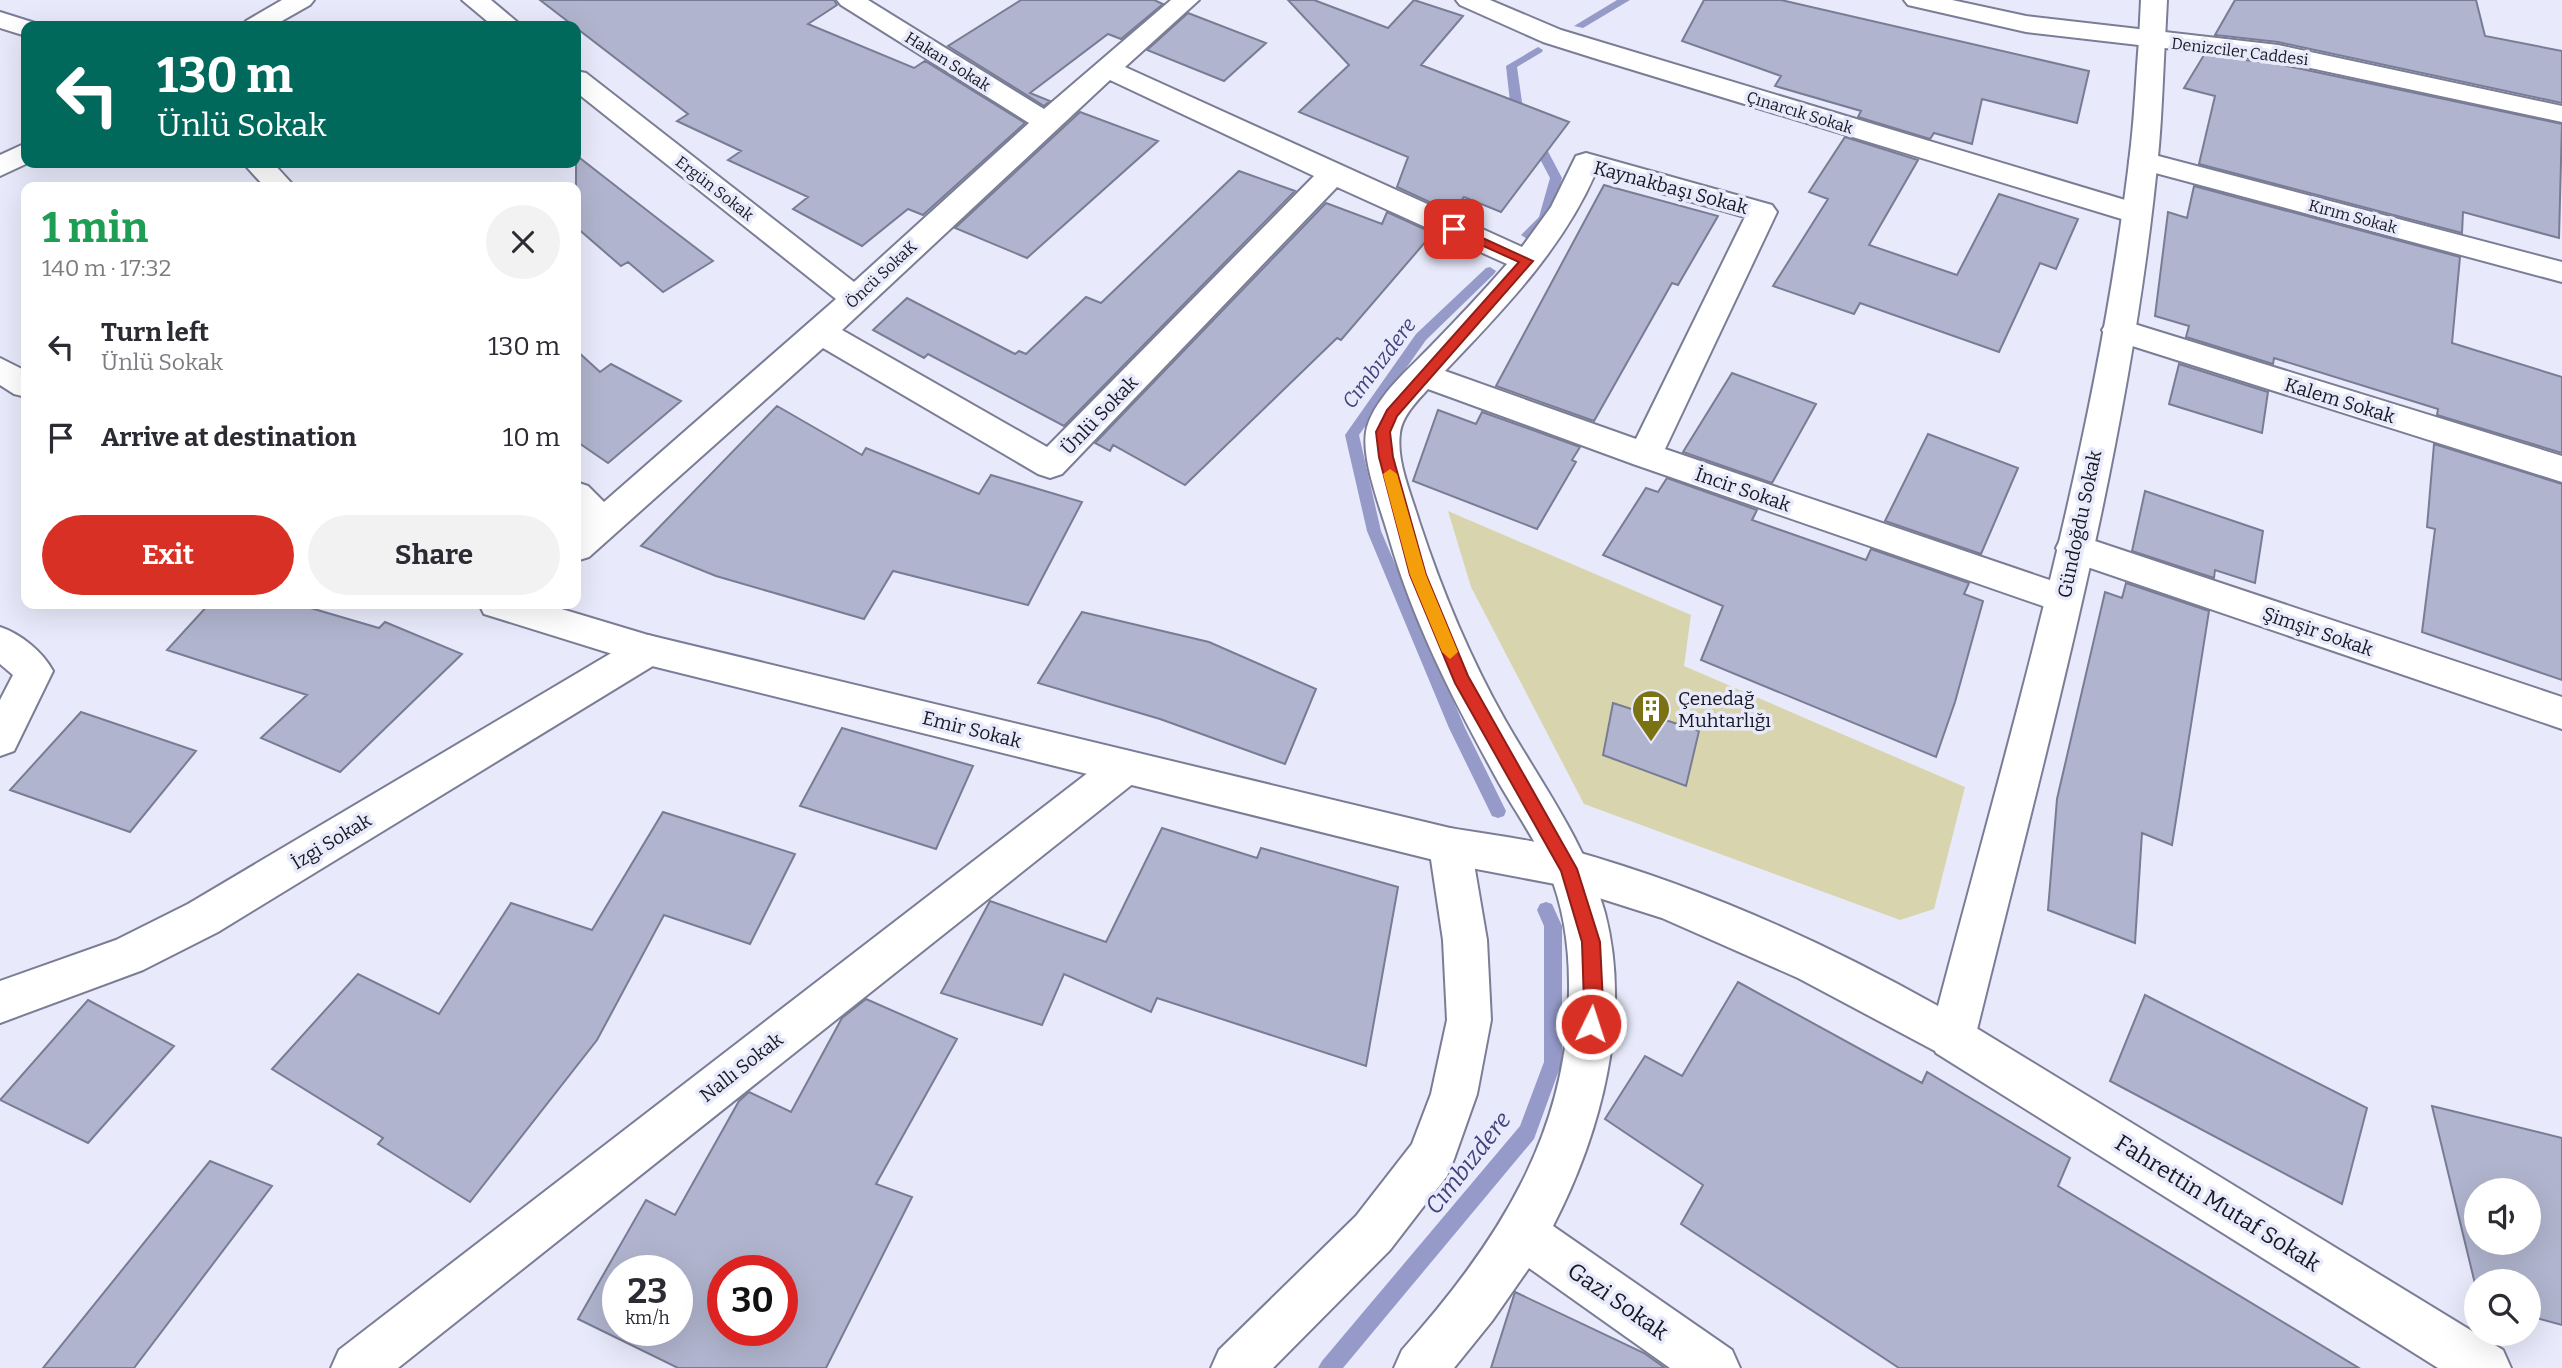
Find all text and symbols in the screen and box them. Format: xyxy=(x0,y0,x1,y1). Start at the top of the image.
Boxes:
street label: Hakan Sokak xyxy=(902,28,994,95)
street label: Denizciler Caddesi xyxy=(2170,34,2310,69)
text: 130 m xyxy=(157,46,293,105)
icon: left xyxy=(42,49,133,140)
street label: Çınarcık Sokak xyxy=(1744,87,1855,138)
text: Ünlü Sokak xyxy=(157,106,327,144)
street label: Ergün Sokak xyxy=(672,152,757,225)
street label: Kaynakbaşı Sokak xyxy=(1591,156,1751,219)
street label: Kırım Sokak xyxy=(2306,196,2399,237)
pin xyxy=(1424,199,1484,259)
text: 1 min xyxy=(42,203,148,253)
button: close xyxy=(486,205,560,279)
icon: arrive xyxy=(1435,210,1473,248)
street label: Öncü SokaK xyxy=(842,236,921,312)
text: 140 m · 17:32 xyxy=(42,254,171,282)
water label: Cımbızdere xyxy=(1336,312,1422,414)
text: Turn left xyxy=(101,317,209,348)
icon: left xyxy=(42,328,80,366)
text: 130 m xyxy=(488,331,560,362)
text: Ünlü Sokak xyxy=(101,348,223,376)
street label: Ünlü Sokak xyxy=(1056,371,1143,460)
street label: Kalem Sokak xyxy=(2282,373,2398,428)
icon: arrive xyxy=(42,419,80,457)
text: Arrive at destination xyxy=(101,422,356,453)
text: 10 m xyxy=(503,422,560,453)
street label: Gündoğdu Sokak xyxy=(2053,448,2106,600)
street label: İncir Sokak xyxy=(1692,462,1794,517)
button: Exit xyxy=(42,515,294,595)
button: Share xyxy=(308,515,560,595)
street label: Şimşir Sokak xyxy=(2260,602,2376,661)
place label: Çenedağ Muhtarlığı xyxy=(1678,687,1771,732)
building icon: Çenedağ Muhtarlığı xyxy=(1630,688,1672,743)
street label: Emir Sokak xyxy=(920,706,1024,753)
street label: İzgi Sokak xyxy=(287,809,376,874)
position arrow xyxy=(1554,987,1628,1061)
street label: Nallı Sokak xyxy=(695,1028,788,1107)
water label: Cımbızdere xyxy=(1419,1106,1517,1220)
street label: Fahrettin Mutaf Sokak xyxy=(2110,1128,2326,1278)
map controls xyxy=(2464,1178,2541,1346)
button: sound xyxy=(2464,1178,2541,1255)
speed limit sign: 30 xyxy=(707,1255,798,1346)
street label: Gazi Sokak xyxy=(1562,1256,1674,1346)
button: search xyxy=(2464,1269,2541,1346)
text: 23 xyxy=(628,1270,667,1312)
text: km/h xyxy=(625,1307,670,1329)

